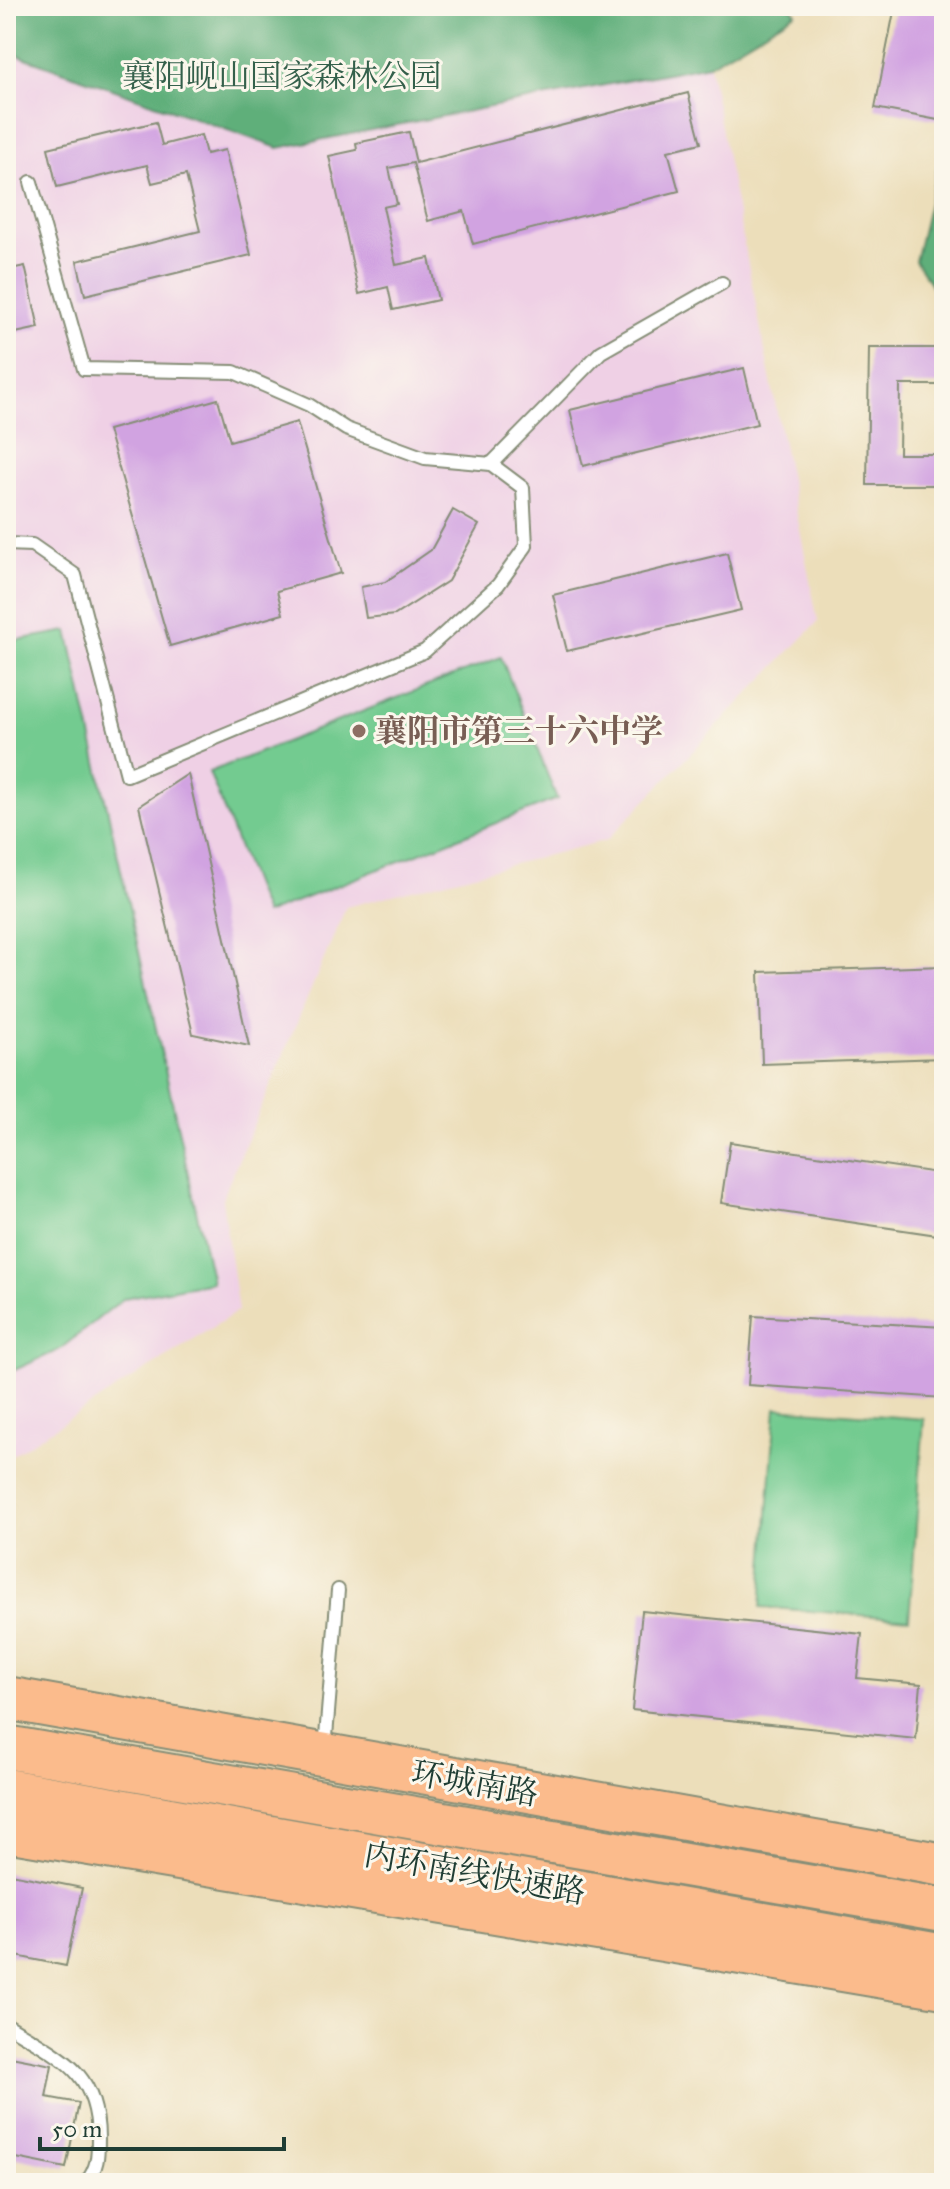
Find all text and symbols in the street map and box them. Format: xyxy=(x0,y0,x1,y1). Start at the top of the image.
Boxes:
park label: 襄阳岘山国家森林公园 xyxy=(122,57,442,96)
place label: 襄阳市第三十六中学 xyxy=(375,712,663,751)
marker: 襄阳市第三十六中学 xyxy=(350,722,368,740)
street label: 环城南路 xyxy=(408,1753,541,1814)
street label: 内环南线快速路 xyxy=(361,1835,589,1912)
scale bar xyxy=(40,2101,284,2151)
text: 50 m xyxy=(52,2114,102,2144)

